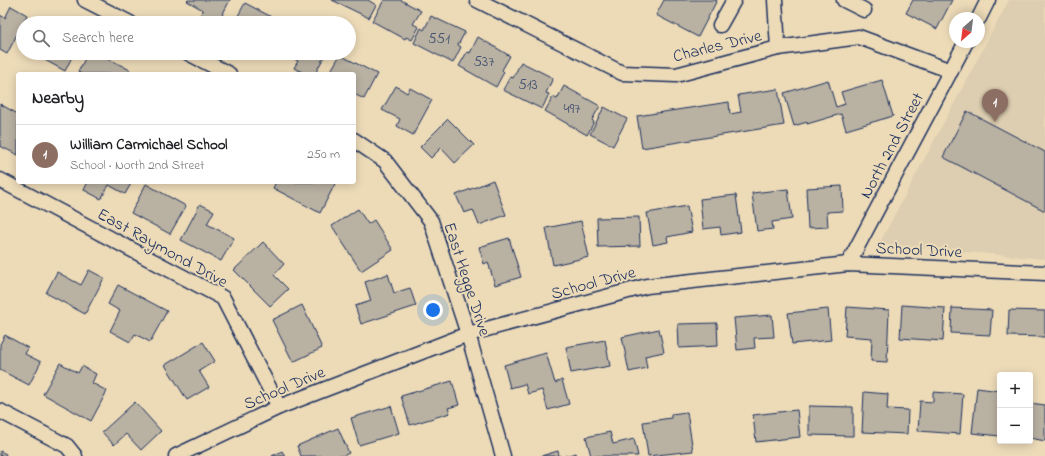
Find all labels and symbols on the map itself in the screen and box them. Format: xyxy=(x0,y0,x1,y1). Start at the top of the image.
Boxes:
north arrow xyxy=(949,12,985,48)
street label: Charles Drive xyxy=(670,23,765,70)
house number: 551 xyxy=(428,28,450,50)
house number: 537 xyxy=(474,51,494,73)
house number: 513 xyxy=(518,74,538,96)
street label: North 2nd Street xyxy=(854,88,931,203)
pin: 1 xyxy=(982,89,1008,122)
house number: 497 xyxy=(564,98,580,120)
street label: East Raymond Drive xyxy=(92,202,232,296)
street label: East Hegge Drive xyxy=(435,219,497,341)
street label: School Drive xyxy=(875,236,963,265)
street label: School Drive xyxy=(548,260,639,307)
your location xyxy=(423,300,443,320)
street label: School Drive xyxy=(240,360,330,417)

